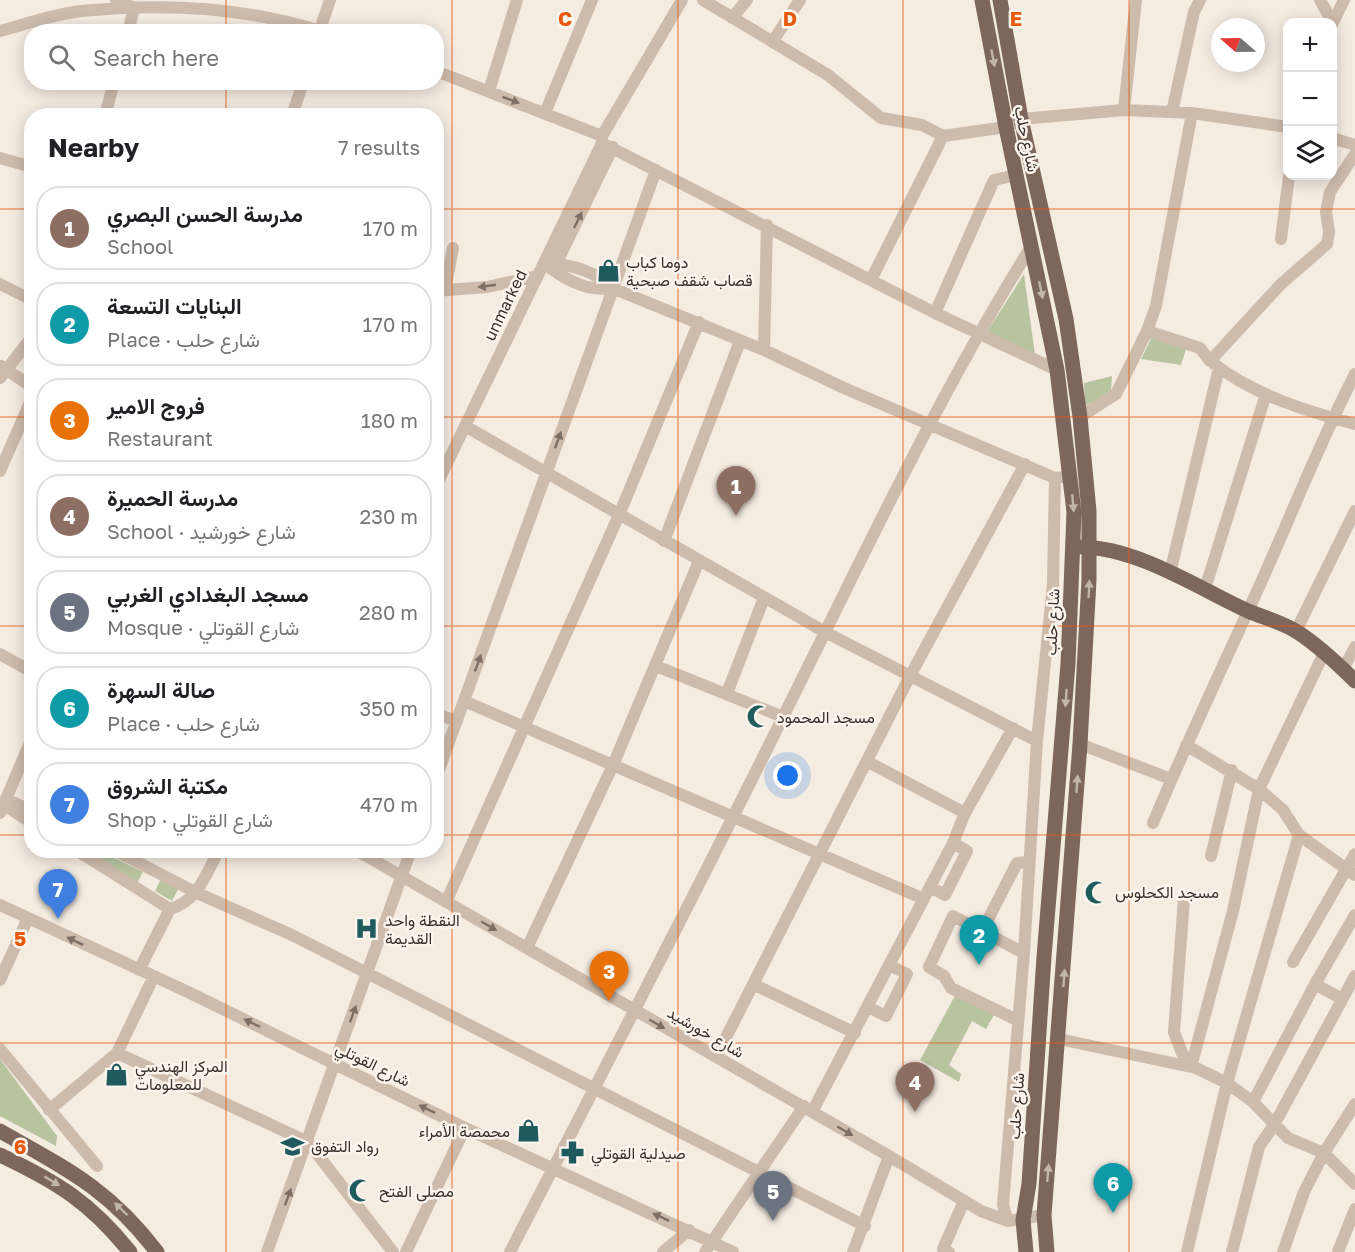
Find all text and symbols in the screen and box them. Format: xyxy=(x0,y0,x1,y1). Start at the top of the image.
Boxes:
text: C xyxy=(558,6,572,30)
text: D xyxy=(783,6,797,30)
text: E xyxy=(1010,6,1022,30)
north arrow xyxy=(1211,18,1265,72)
map controls xyxy=(1283,18,1337,180)
button: + xyxy=(1283,18,1337,72)
search box xyxy=(24,24,444,90)
icon: search xyxy=(45,41,78,74)
text: Search here xyxy=(93,44,219,71)
one-way arrow xyxy=(989,48,998,67)
button: − xyxy=(1283,72,1337,126)
one-way arrow xyxy=(502,95,520,105)
street label: شارع حلب xyxy=(1008,104,1044,174)
button: layers xyxy=(1283,126,1337,180)
text: Nearby xyxy=(48,132,139,163)
text: 7 results xyxy=(338,135,420,159)
text: مدرسة الحسن البصري xyxy=(107,200,303,227)
one-way arrow xyxy=(573,211,582,228)
text: 1 xyxy=(64,216,75,240)
text: 170 m xyxy=(363,216,418,240)
text: School xyxy=(107,234,173,258)
place label: دوما كباب قصاب شقف صبحية xyxy=(626,252,753,290)
shop icon: دوما كباب قصاب شقف صبحية xyxy=(595,258,621,284)
street label: unmarked xyxy=(479,266,531,344)
one-way arrow xyxy=(1037,280,1046,299)
one-way arrow xyxy=(477,282,496,291)
text: البنايات التسعة xyxy=(107,292,242,319)
text: 2 xyxy=(63,312,76,336)
text: 170 m xyxy=(363,312,418,336)
text: Place · شارع حلب xyxy=(107,327,260,351)
text: فروج الامير xyxy=(107,392,205,419)
text: 3 xyxy=(63,408,76,432)
text: 180 m xyxy=(361,408,418,432)
text: Restaurant xyxy=(107,426,213,450)
one-way arrow xyxy=(554,431,564,449)
pin: 1 xyxy=(716,466,756,516)
text: مدرسة الحميرة xyxy=(107,484,238,511)
one-way arrow xyxy=(1068,494,1078,513)
text: 4 xyxy=(63,504,76,528)
text: 230 m xyxy=(360,504,418,528)
text: School · شارع خورشيد xyxy=(107,519,296,543)
text: مسجد البغدادي الغربي xyxy=(107,580,309,607)
one-way arrow xyxy=(1084,580,1093,599)
street label: شارع حلب xyxy=(1040,588,1066,656)
text: 5 xyxy=(63,600,76,624)
text: 280 m xyxy=(359,600,418,624)
text: Mosque · شارع القوتلي xyxy=(107,615,299,639)
one-way arrow xyxy=(473,654,483,672)
text: صالة السهرة xyxy=(107,676,215,703)
one-way arrow xyxy=(1061,688,1071,707)
text: 6 xyxy=(63,696,76,720)
text: 350 m xyxy=(360,696,418,720)
mosque icon: مسجد المحمود xyxy=(746,704,772,730)
place label: مسجد المحمود xyxy=(777,707,875,728)
text: Place · شارع حلب xyxy=(107,711,260,735)
your location xyxy=(773,761,802,790)
text: مكتبة الشروق xyxy=(107,772,228,799)
one-way arrow xyxy=(1072,774,1082,793)
text: 7 xyxy=(64,792,75,816)
text: 470 m xyxy=(360,792,418,816)
text: Shop · شارع القوتلي xyxy=(107,807,273,831)
pin: 7 xyxy=(38,870,78,919)
mosque icon: مسجد الكحلوس xyxy=(1084,879,1110,905)
place label: مسجد الكحلوس xyxy=(1115,882,1219,903)
place label: النقطة واحد القديمة xyxy=(385,910,460,948)
hospital icon: النقطة واحد القديمة xyxy=(354,916,380,942)
pin: 2 xyxy=(960,916,998,965)
one-way arrow xyxy=(480,921,497,931)
text: 5 xyxy=(14,926,26,950)
one-way arrow xyxy=(67,936,84,945)
pin: 3 xyxy=(590,952,628,1001)
one-way arrow xyxy=(1059,969,1069,988)
street label: شارع خورشيد xyxy=(663,1002,748,1064)
one-way arrow xyxy=(349,1005,358,1023)
one-way arrow xyxy=(243,1018,260,1028)
one-way arrow xyxy=(649,1018,666,1028)
street label: شارع القوتلي xyxy=(331,1037,413,1094)
place label: المركز الهندسي للمعلومات xyxy=(135,1056,228,1095)
shop icon: المركز الهندسي للمعلومات xyxy=(104,1062,130,1088)
pin: 4 xyxy=(896,1062,934,1112)
street label: شارع حلب xyxy=(1004,1072,1030,1140)
one-way arrow xyxy=(418,1104,435,1114)
shop icon: محمصة الأمراء xyxy=(515,1118,541,1144)
place label: محمصة الأمراء xyxy=(419,1121,510,1142)
one-way arrow xyxy=(837,1126,854,1136)
school or university icon: رواد التفوق xyxy=(280,1133,306,1159)
text: 6 xyxy=(14,1134,26,1158)
place label: رواد التفوق xyxy=(311,1136,379,1157)
pharmacy icon: صيدلية القوتلي xyxy=(560,1140,586,1166)
place label: صيدلية القوتلي xyxy=(591,1143,686,1167)
one-way arrow xyxy=(1043,1163,1053,1182)
pin: 6 xyxy=(1094,1164,1132,1213)
pin: 5 xyxy=(754,1172,792,1221)
one-way arrow xyxy=(44,1176,60,1187)
mosque icon: مصلى الفتح xyxy=(348,1178,374,1204)
place label: مصلى الفتح xyxy=(379,1181,454,1203)
one-way arrow xyxy=(283,1188,293,1206)
one-way arrow xyxy=(114,1202,128,1216)
one-way arrow xyxy=(652,1212,670,1222)

